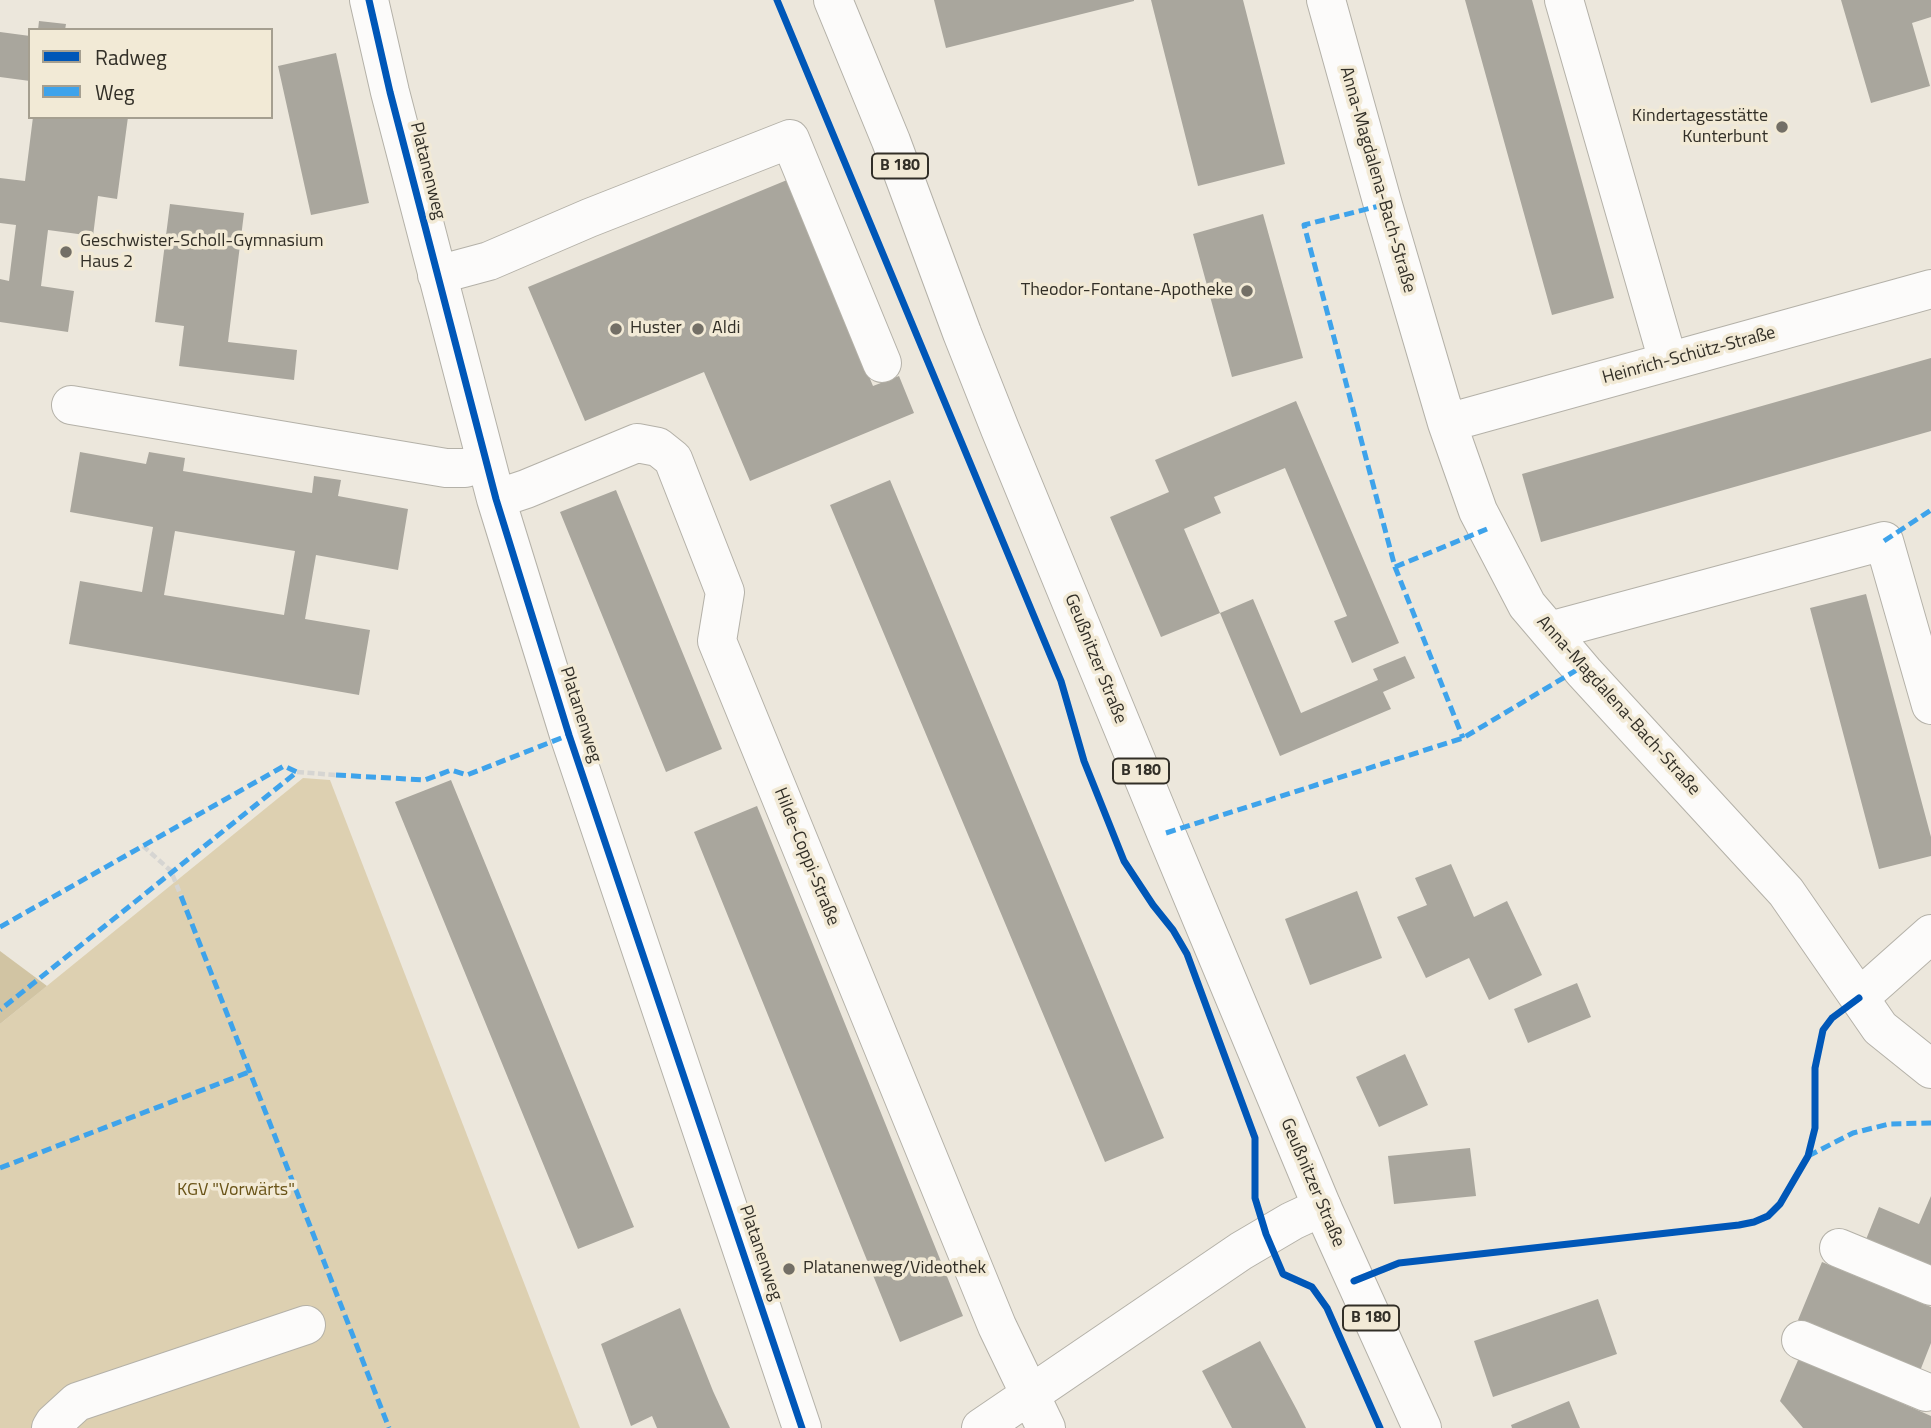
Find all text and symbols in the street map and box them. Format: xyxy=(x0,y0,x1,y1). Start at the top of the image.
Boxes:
legend xyxy=(28,28,273,119)
text: Radweg xyxy=(95,41,167,73)
street label: Anna-Magdalena-Bach-Straße xyxy=(1334,64,1420,296)
text: Weg xyxy=(95,76,135,108)
place label: Kindertagesstätte Kunterbunt xyxy=(1632,106,1768,148)
marker: Kindertagesstätte Kunterbunt xyxy=(1774,119,1790,135)
street label: Platanenweg xyxy=(404,120,450,222)
road number: B 180 xyxy=(872,154,928,178)
place label: Geschwister-Scholl-Gymnasium Haus 2 xyxy=(80,231,323,274)
marker: Geschwister-Scholl-Gymnasium Haus 2 xyxy=(58,244,74,260)
place label: Theodor-Fontane-Apotheke xyxy=(1021,280,1233,302)
marker: Theodor-Fontane-Apotheke xyxy=(1239,283,1255,299)
place label: Huster xyxy=(630,318,682,340)
place label: Aldi xyxy=(712,318,740,340)
marker: Huster xyxy=(608,321,624,337)
marker: Aldi xyxy=(690,321,706,337)
street label: Heinrich-Schütz-Straße xyxy=(1600,322,1778,390)
street label: Geußnitzer Straße xyxy=(1059,591,1131,727)
street label: Anna-Magdalena-Bach-Straße xyxy=(1532,612,1704,800)
street label: Platanenweg xyxy=(554,664,606,766)
road number: B 180 xyxy=(1113,758,1169,784)
street label: Hilde-Coppi-Straße xyxy=(768,785,844,929)
street label: Geußnitzer Straße xyxy=(1275,1115,1349,1251)
park label: KGV "Vorwärts" xyxy=(177,1180,295,1202)
street label: Platanenweg xyxy=(734,1202,786,1304)
place label: Platanenweg/Videothek xyxy=(803,1258,986,1280)
marker: Platanenweg/Videothek xyxy=(781,1261,797,1277)
road number: B 180 xyxy=(1343,1306,1399,1330)

